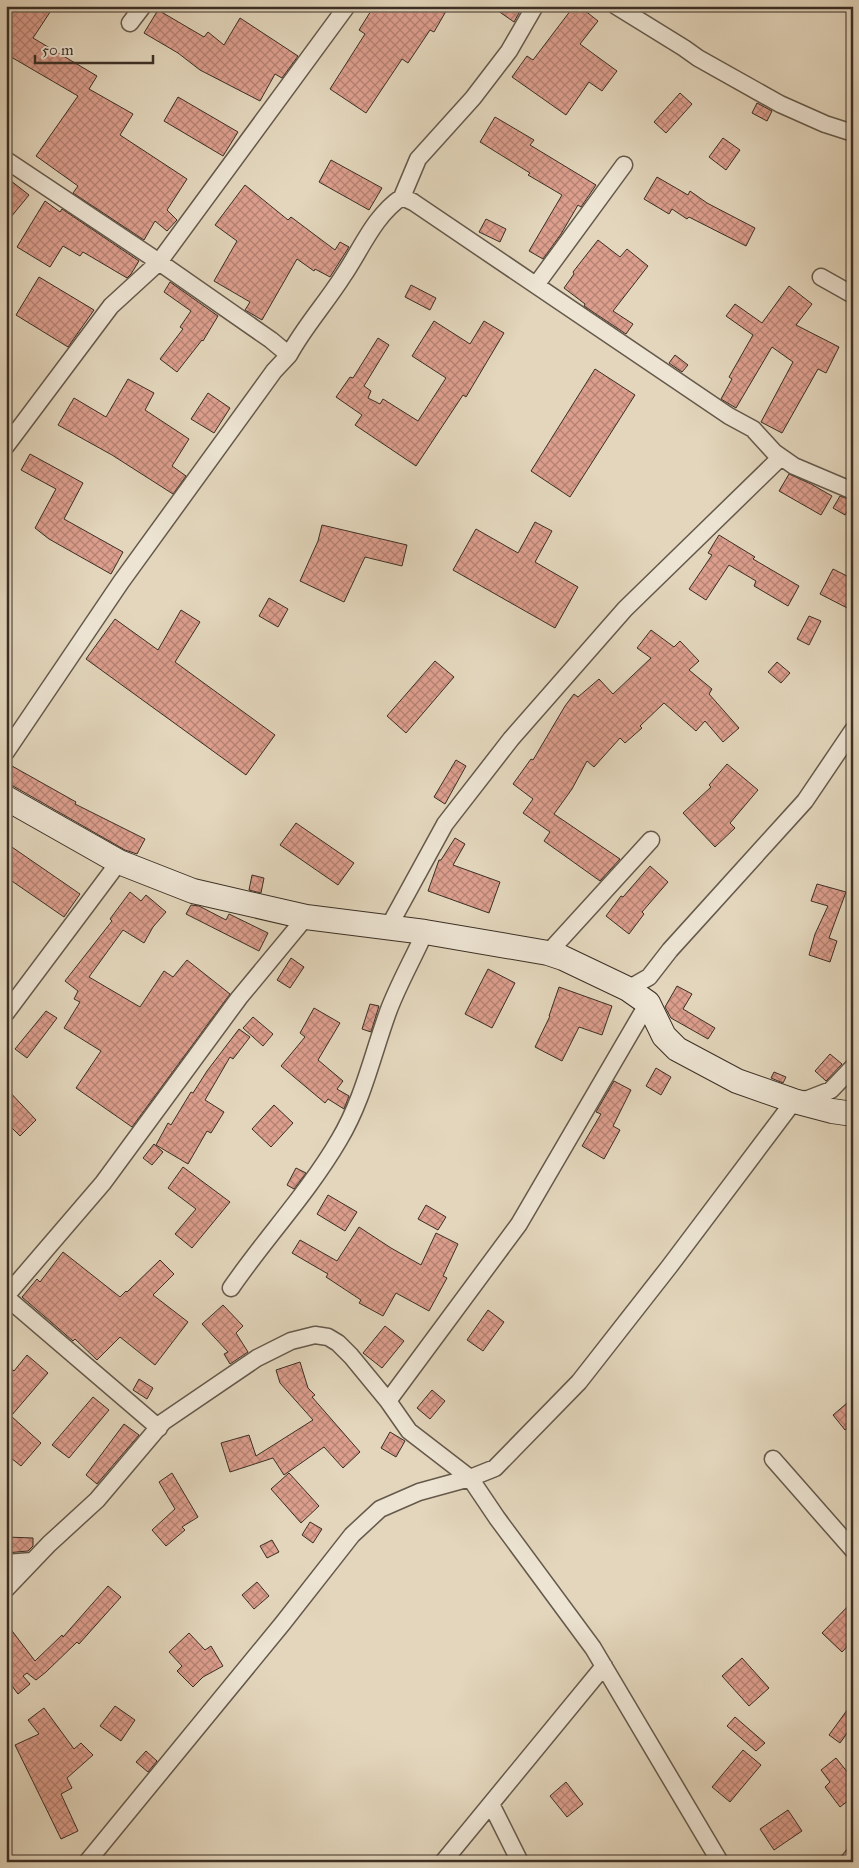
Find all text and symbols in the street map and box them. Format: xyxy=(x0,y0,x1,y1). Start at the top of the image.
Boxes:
scale bar xyxy=(35,32,152,64)
text: 50 m xyxy=(42,41,74,59)

